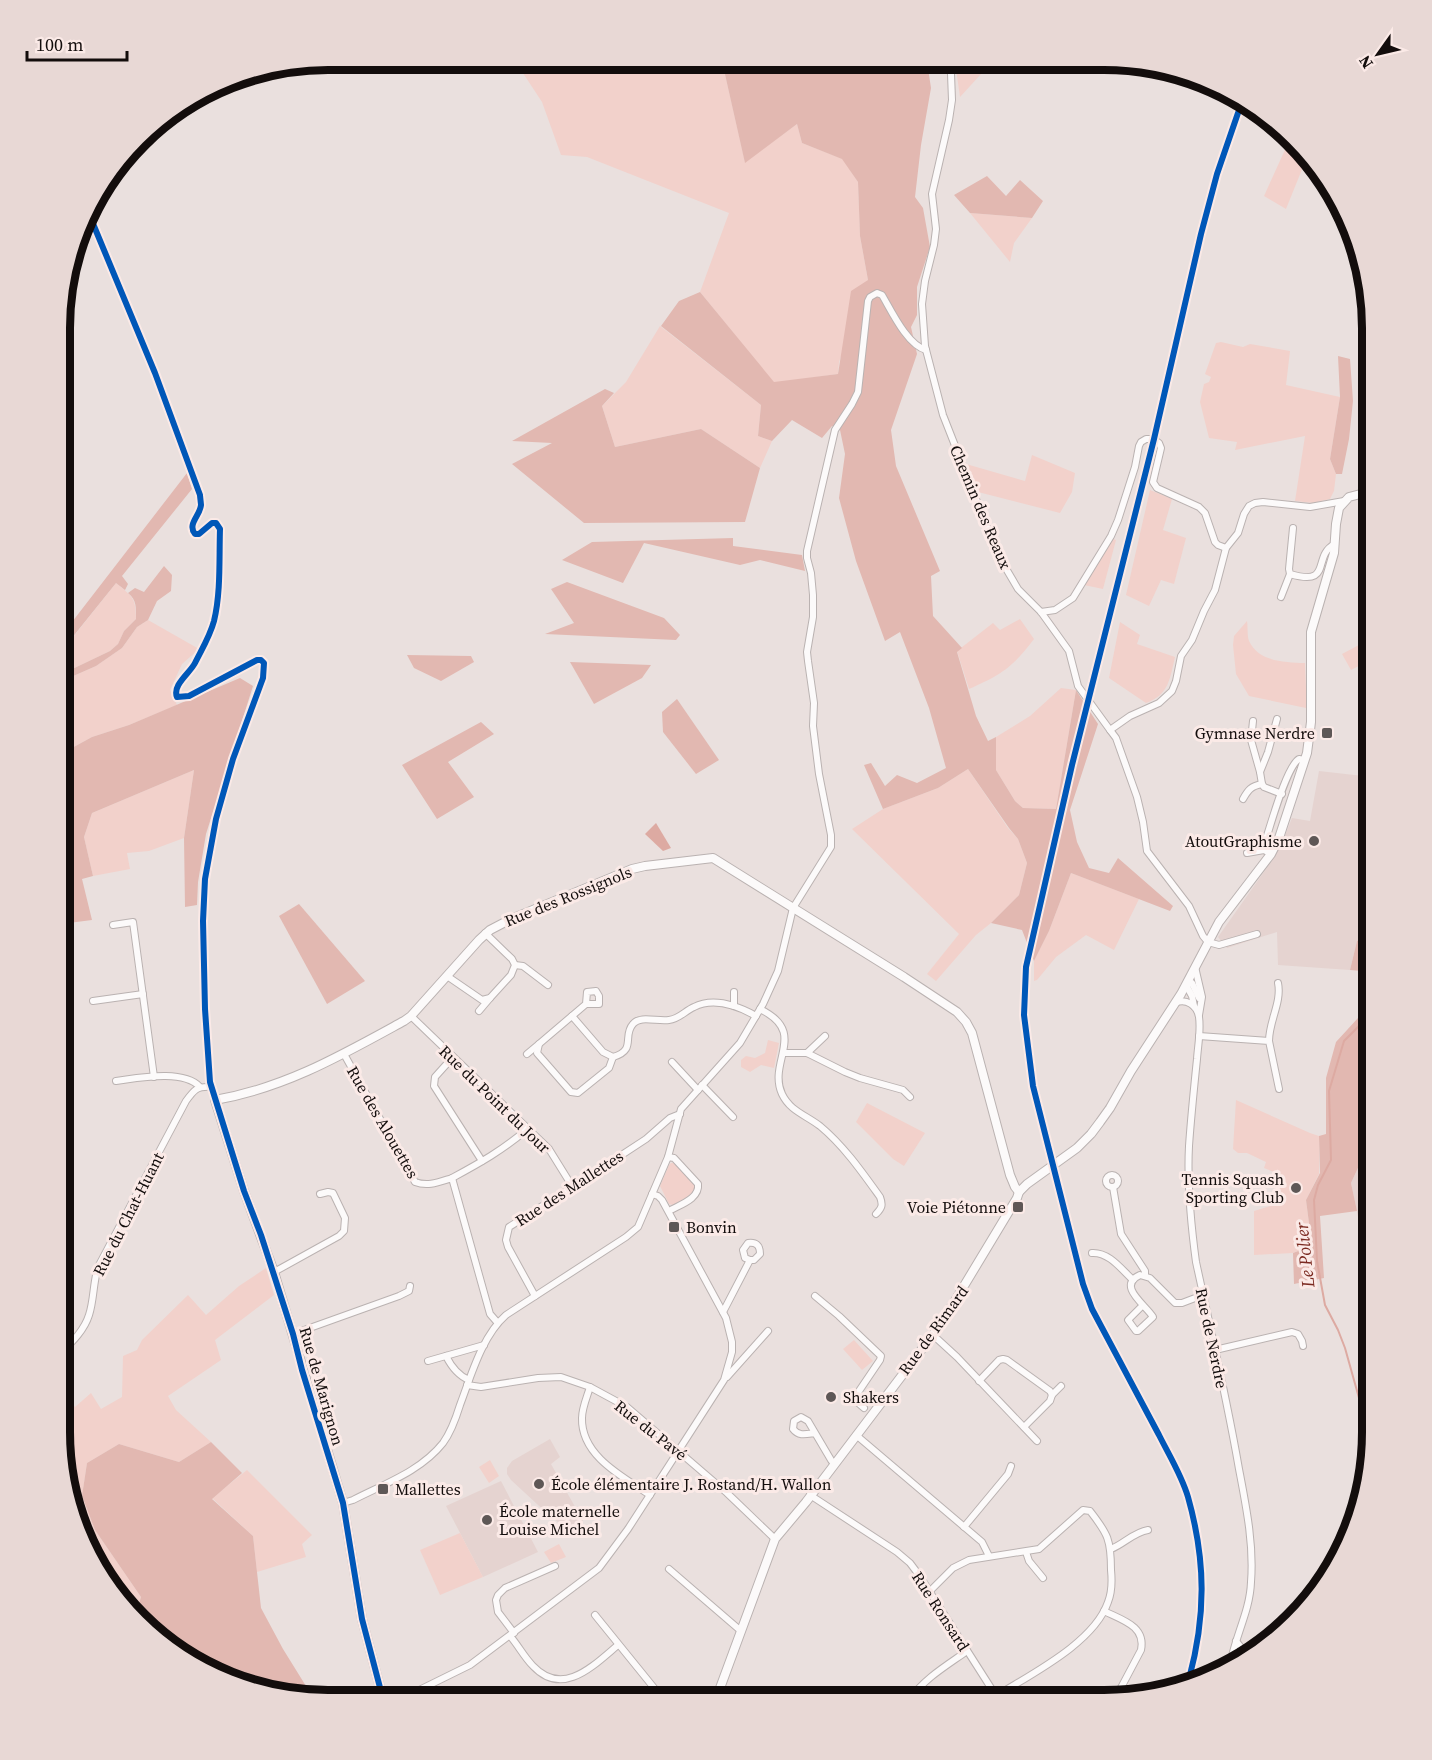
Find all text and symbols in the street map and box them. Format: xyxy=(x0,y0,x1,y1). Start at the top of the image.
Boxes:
scale bar xyxy=(27,24,128,62)
north arrow xyxy=(1348,24,1408,84)
text: 100 m xyxy=(36,32,83,57)
text: N xyxy=(1353,51,1378,73)
street label: Chemin des Reaux xyxy=(945,442,1017,573)
place label: Gymnase Nerdre xyxy=(1195,722,1315,744)
marker: Gymnase Nerdre xyxy=(1320,726,1334,740)
place label: AtoutGraphisme xyxy=(1185,830,1302,852)
marker: AtoutGraphisme xyxy=(1307,834,1321,848)
street label: Rue des Rossignols xyxy=(501,860,635,932)
street label: Rue du Point du Jour xyxy=(435,1040,556,1158)
street label: Rue des Alouettes xyxy=(342,1062,424,1182)
street label: Rue des Mallettes xyxy=(511,1145,627,1231)
street label: Rue du Chat-Huant xyxy=(87,1148,169,1279)
place label: Tennis Squash Sporting Club xyxy=(1181,1168,1284,1208)
marker: Tennis Squash Sporting Club xyxy=(1289,1181,1303,1195)
place label: Voie Piétonne xyxy=(907,1196,1006,1218)
marker: Voie Piétonne xyxy=(1011,1200,1025,1214)
place label: Bonvin xyxy=(686,1216,737,1238)
marker: Bonvin xyxy=(667,1220,681,1234)
water label: Le Polier xyxy=(1289,1220,1320,1290)
street label: Rue de Rimard xyxy=(893,1281,973,1379)
street label: Rue de Nerdre xyxy=(1191,1286,1233,1390)
street label: Rue de Marignon xyxy=(295,1324,350,1448)
place label: Shakers xyxy=(843,1386,899,1408)
marker: Shakers xyxy=(824,1390,838,1404)
street label: Rue du Pavé xyxy=(610,1395,692,1465)
place label: École élémentaire J. Rostand/H. Wallon xyxy=(551,1473,832,1495)
marker: École élémentaire J. Rostand/H. Wallon xyxy=(532,1477,546,1491)
place label: Mallettes xyxy=(395,1478,461,1500)
marker: Mallettes xyxy=(376,1482,390,1496)
place label: École maternelle Louise Michel xyxy=(499,1500,620,1540)
marker: École maternelle Louise Michel xyxy=(480,1513,494,1527)
street label: Rue Ronsard xyxy=(907,1567,975,1655)

